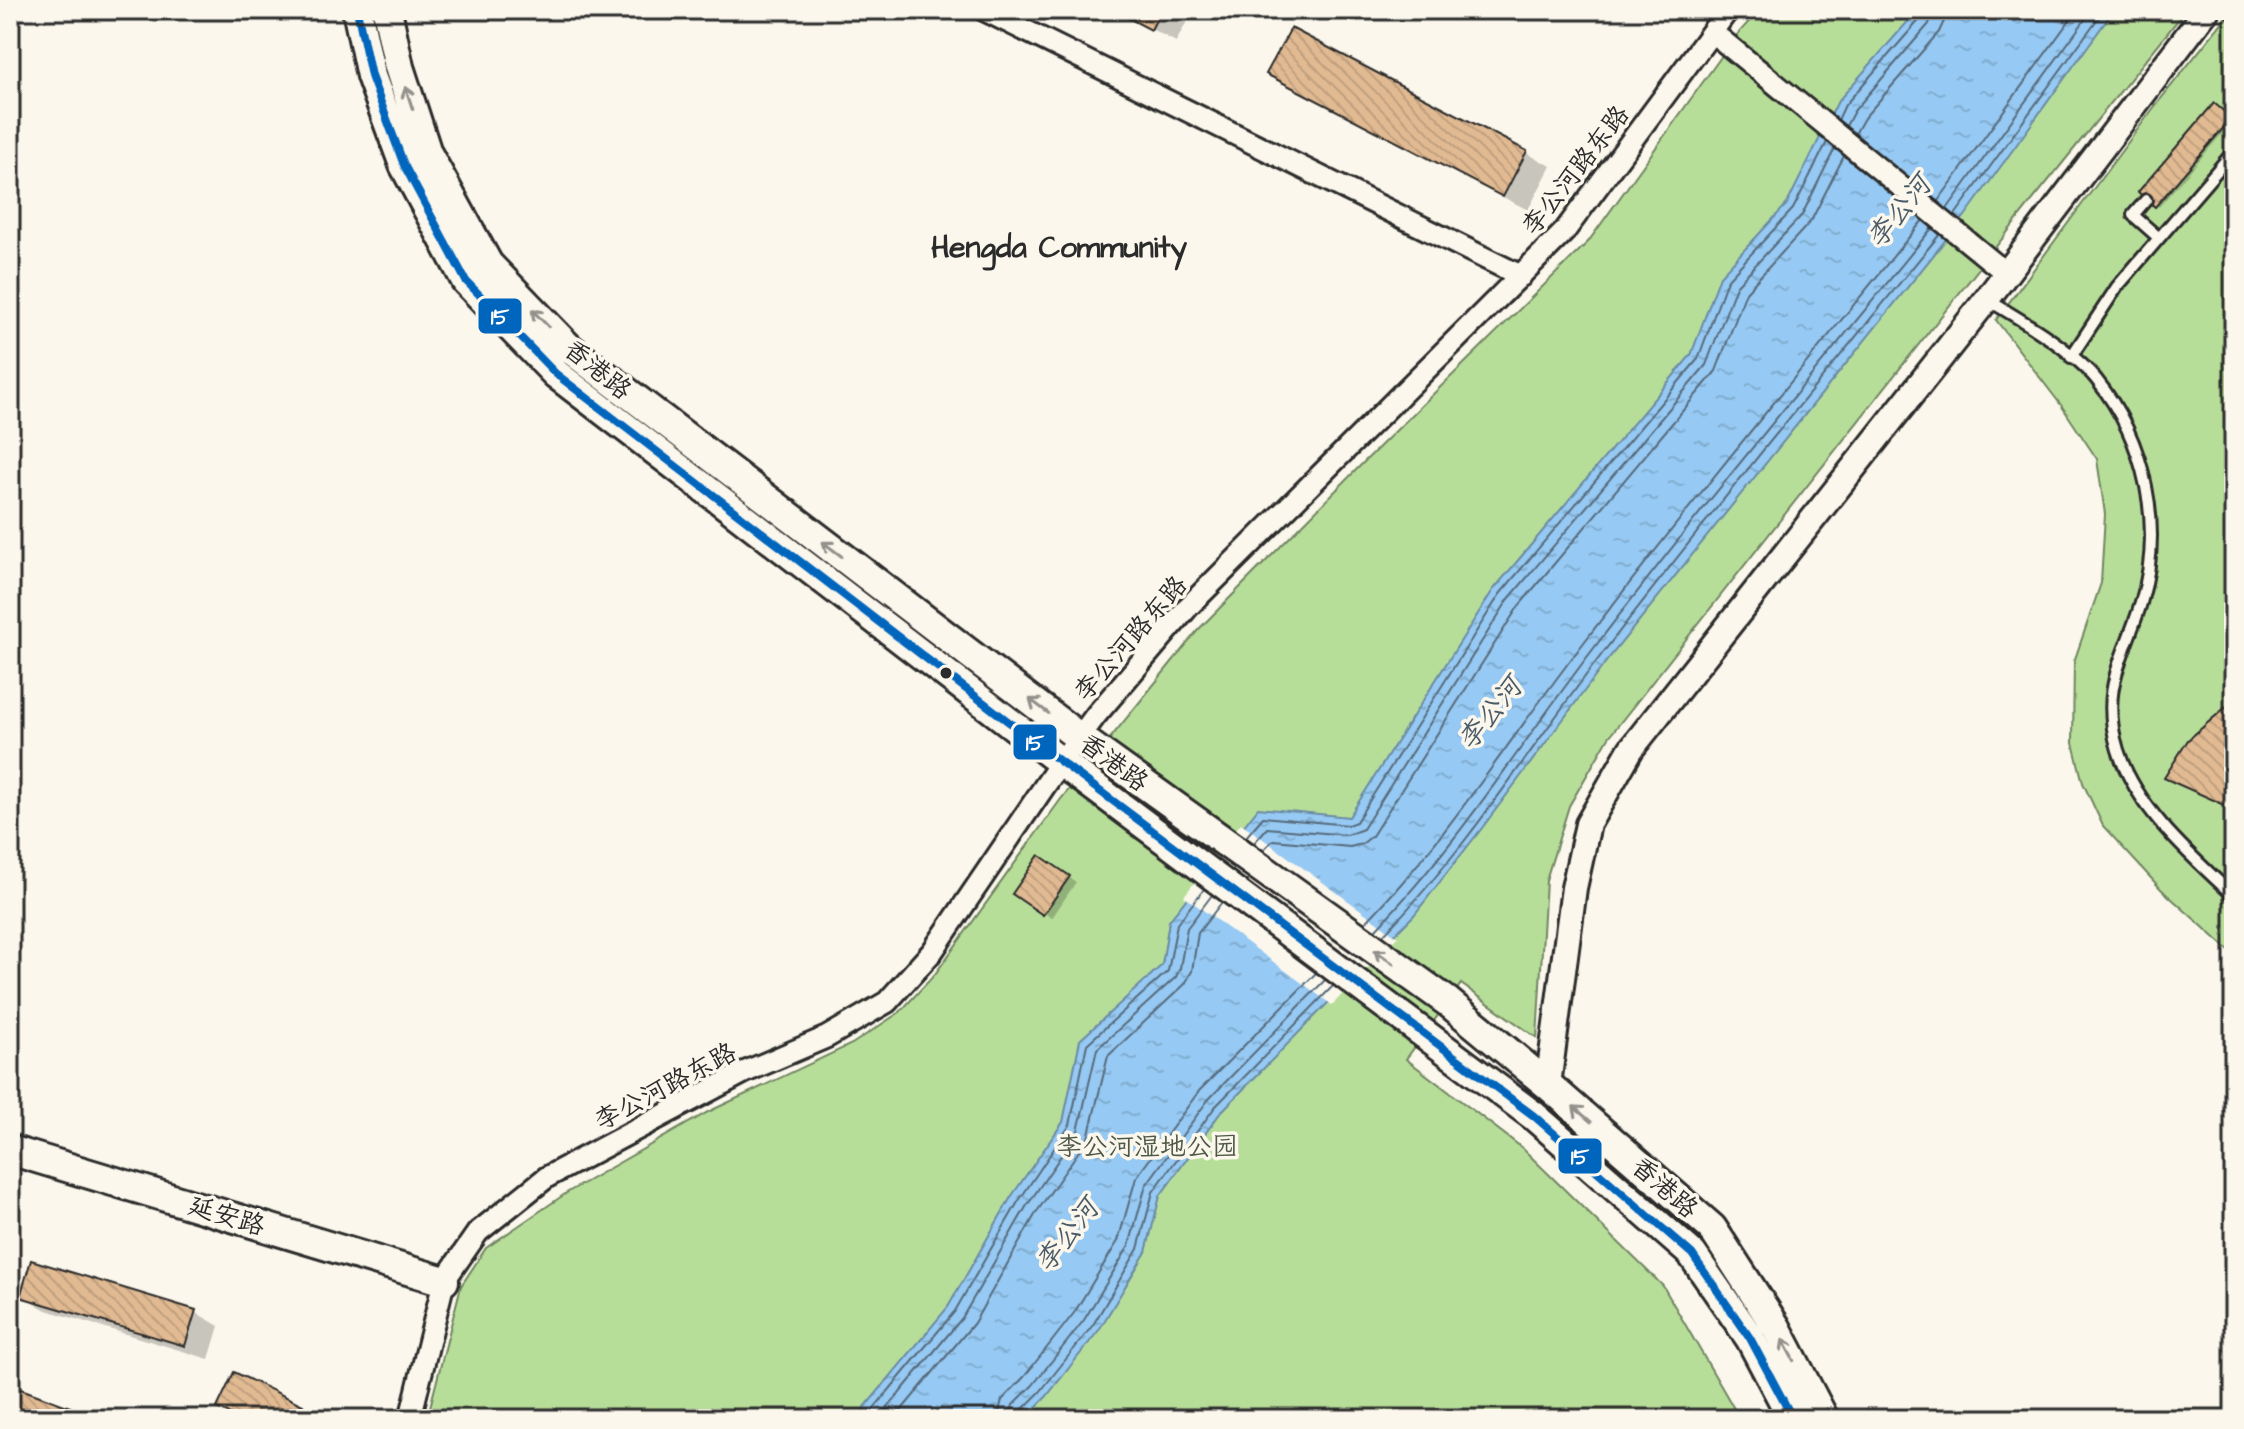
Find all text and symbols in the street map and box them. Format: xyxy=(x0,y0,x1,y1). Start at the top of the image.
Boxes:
one-way arrow xyxy=(401,86,415,111)
street label: 李公河路东路 xyxy=(1514,98,1638,243)
water label: 李公河 xyxy=(1858,164,1943,257)
district label: Hengda Community xyxy=(931,227,1187,271)
line badge: 15 xyxy=(477,297,523,335)
text: 15 xyxy=(491,302,510,333)
one-way arrow xyxy=(532,309,550,329)
street label: 香港路 xyxy=(556,331,639,408)
one-way arrow xyxy=(822,540,843,557)
street label: 李公河路东路 xyxy=(1066,568,1196,709)
unlabelled marker xyxy=(938,665,954,681)
water label: 李公河 xyxy=(1449,666,1534,759)
one-way arrow xyxy=(1029,698,1050,715)
line badge: 15 xyxy=(1012,723,1058,761)
street label: 香港路 xyxy=(1071,725,1156,800)
text: 15 xyxy=(1026,728,1045,759)
one-way arrow xyxy=(1374,949,1396,965)
street label: 李公河路东路 xyxy=(588,1034,743,1139)
one-way arrow xyxy=(1573,1106,1593,1124)
park label: 李公河湿地公园 xyxy=(1056,1129,1238,1165)
line badge: 15 xyxy=(1557,1137,1603,1175)
text: 15 xyxy=(1571,1142,1590,1173)
street label: 香港路 xyxy=(1623,1149,1706,1227)
street label: 延安路 xyxy=(184,1187,269,1245)
water label: 李公河 xyxy=(1026,1188,1111,1281)
one-way arrow xyxy=(1779,1339,1795,1362)

